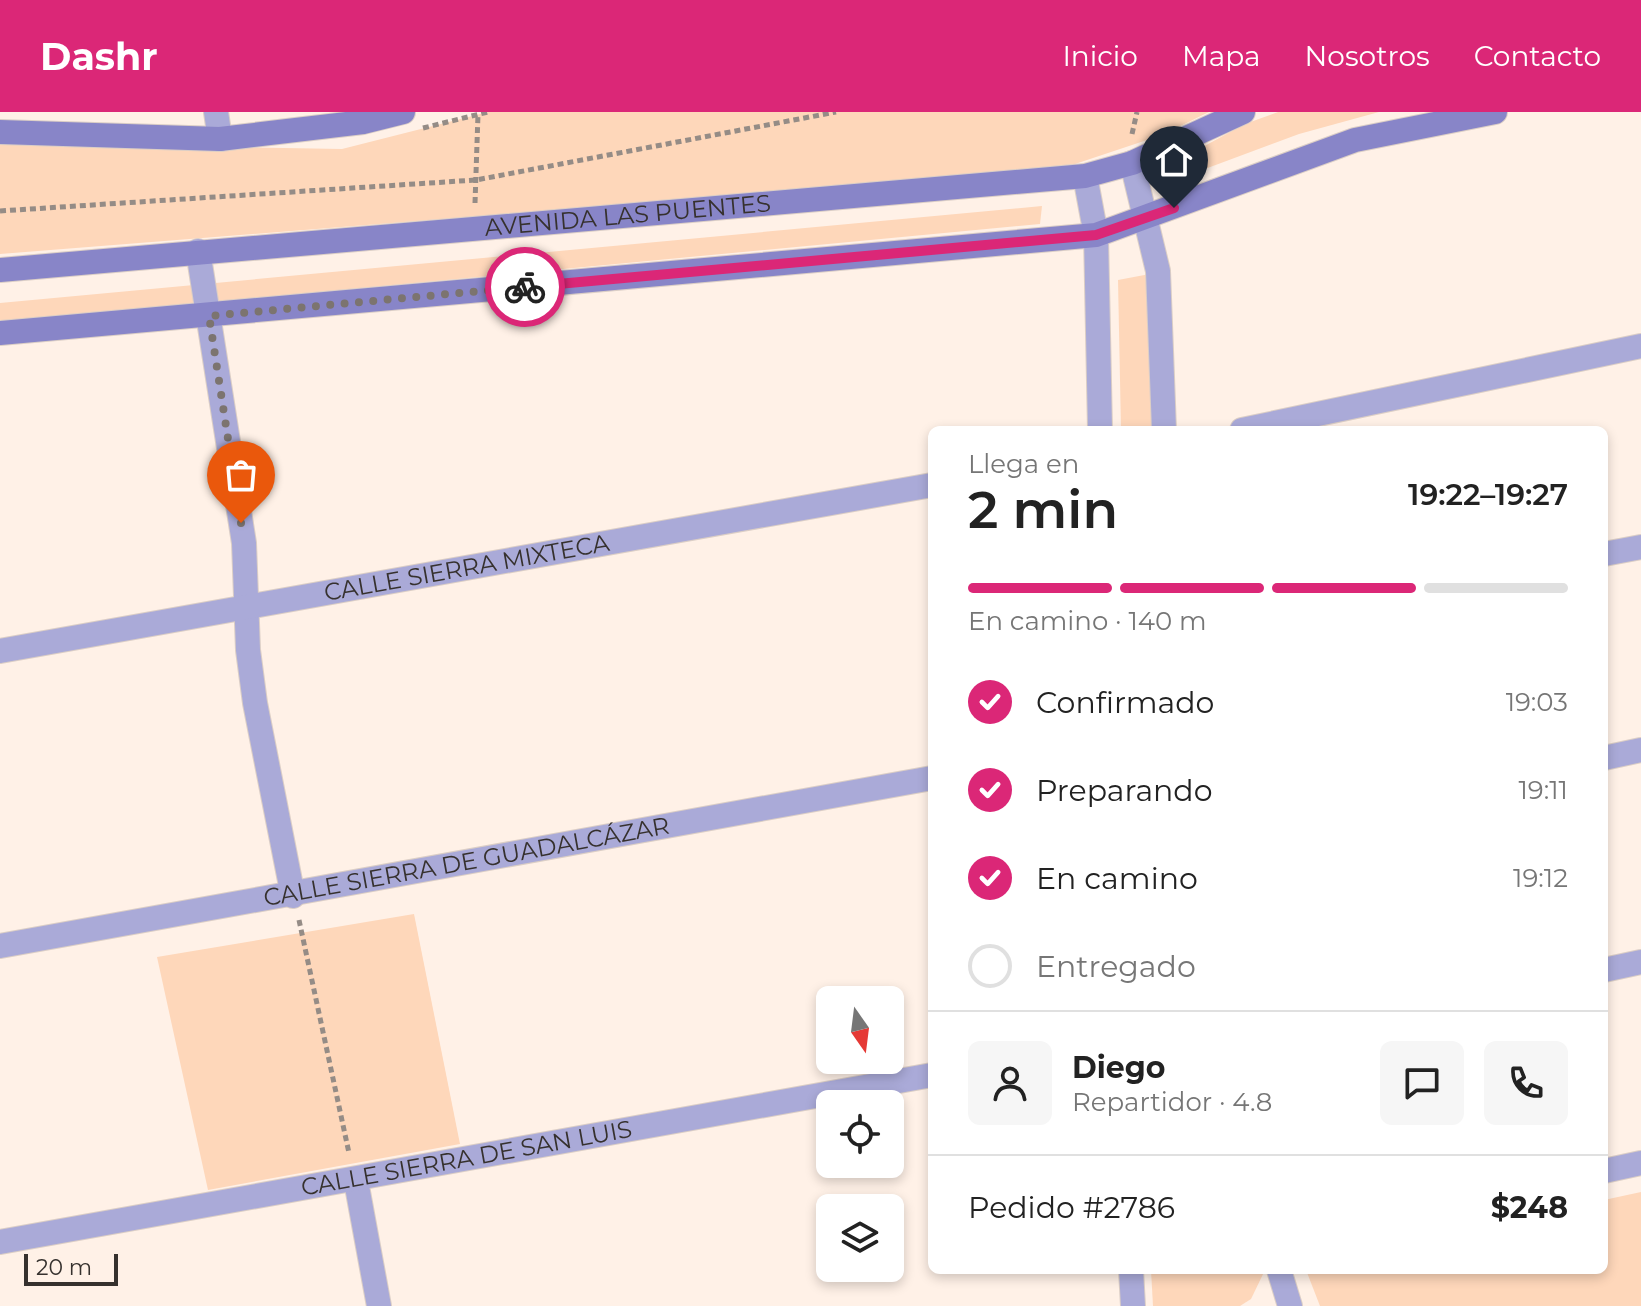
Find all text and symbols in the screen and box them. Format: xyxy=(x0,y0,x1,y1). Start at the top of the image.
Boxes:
text: Dashr xyxy=(40,33,158,80)
text: Inicio xyxy=(1062,39,1138,73)
text: Mapa xyxy=(1182,39,1261,73)
text: Nosotros xyxy=(1305,39,1430,73)
text: Contacto xyxy=(1474,39,1601,73)
pin xyxy=(1140,126,1208,208)
icon: home xyxy=(1152,138,1196,182)
street label: AVENIDA LAS PUENTES xyxy=(483,188,772,242)
courier xyxy=(485,247,565,327)
icon: bike xyxy=(503,265,547,309)
pin xyxy=(207,441,275,523)
text: Llega en xyxy=(968,448,1079,480)
icon: bag xyxy=(219,453,263,497)
text: 19:22–19:27 xyxy=(1408,476,1568,513)
text: 2 min xyxy=(968,478,1118,541)
street label: CALLE SIERRA MIXTECA xyxy=(322,528,612,607)
text: En camino · 140 m xyxy=(968,605,1207,637)
icon: check xyxy=(968,680,1012,724)
text: Confirmado xyxy=(1036,684,1214,721)
text: 19:03 xyxy=(1506,686,1568,718)
icon: check xyxy=(968,768,1012,812)
text: Preparando xyxy=(1036,772,1213,809)
text: 19:11 xyxy=(1518,774,1568,806)
street label: CALLE SIERRA DE GUADALCÁZAR xyxy=(261,811,672,912)
icon: check xyxy=(968,856,1012,900)
text: En camino xyxy=(1036,860,1198,897)
text: 19:12 xyxy=(1513,862,1568,894)
text: Entregado xyxy=(1036,948,1196,985)
north arrow xyxy=(816,986,904,1074)
map controls xyxy=(816,986,904,1282)
button: person xyxy=(968,1041,1052,1125)
button: chat xyxy=(1380,1041,1464,1125)
button: phone xyxy=(1484,1041,1568,1125)
text: Diego xyxy=(1072,1049,1165,1086)
text: Repartidor · 4.8 xyxy=(1072,1086,1272,1118)
button: locate xyxy=(816,1090,904,1178)
street label: CALLE SIERRA DE SAN LUIS xyxy=(299,1114,634,1202)
text: Pedido #2786 xyxy=(968,1189,1175,1226)
text: $248 xyxy=(1491,1189,1568,1226)
button: layers xyxy=(816,1194,904,1282)
scale bar xyxy=(24,1250,118,1286)
text: 20 m xyxy=(36,1254,92,1281)

